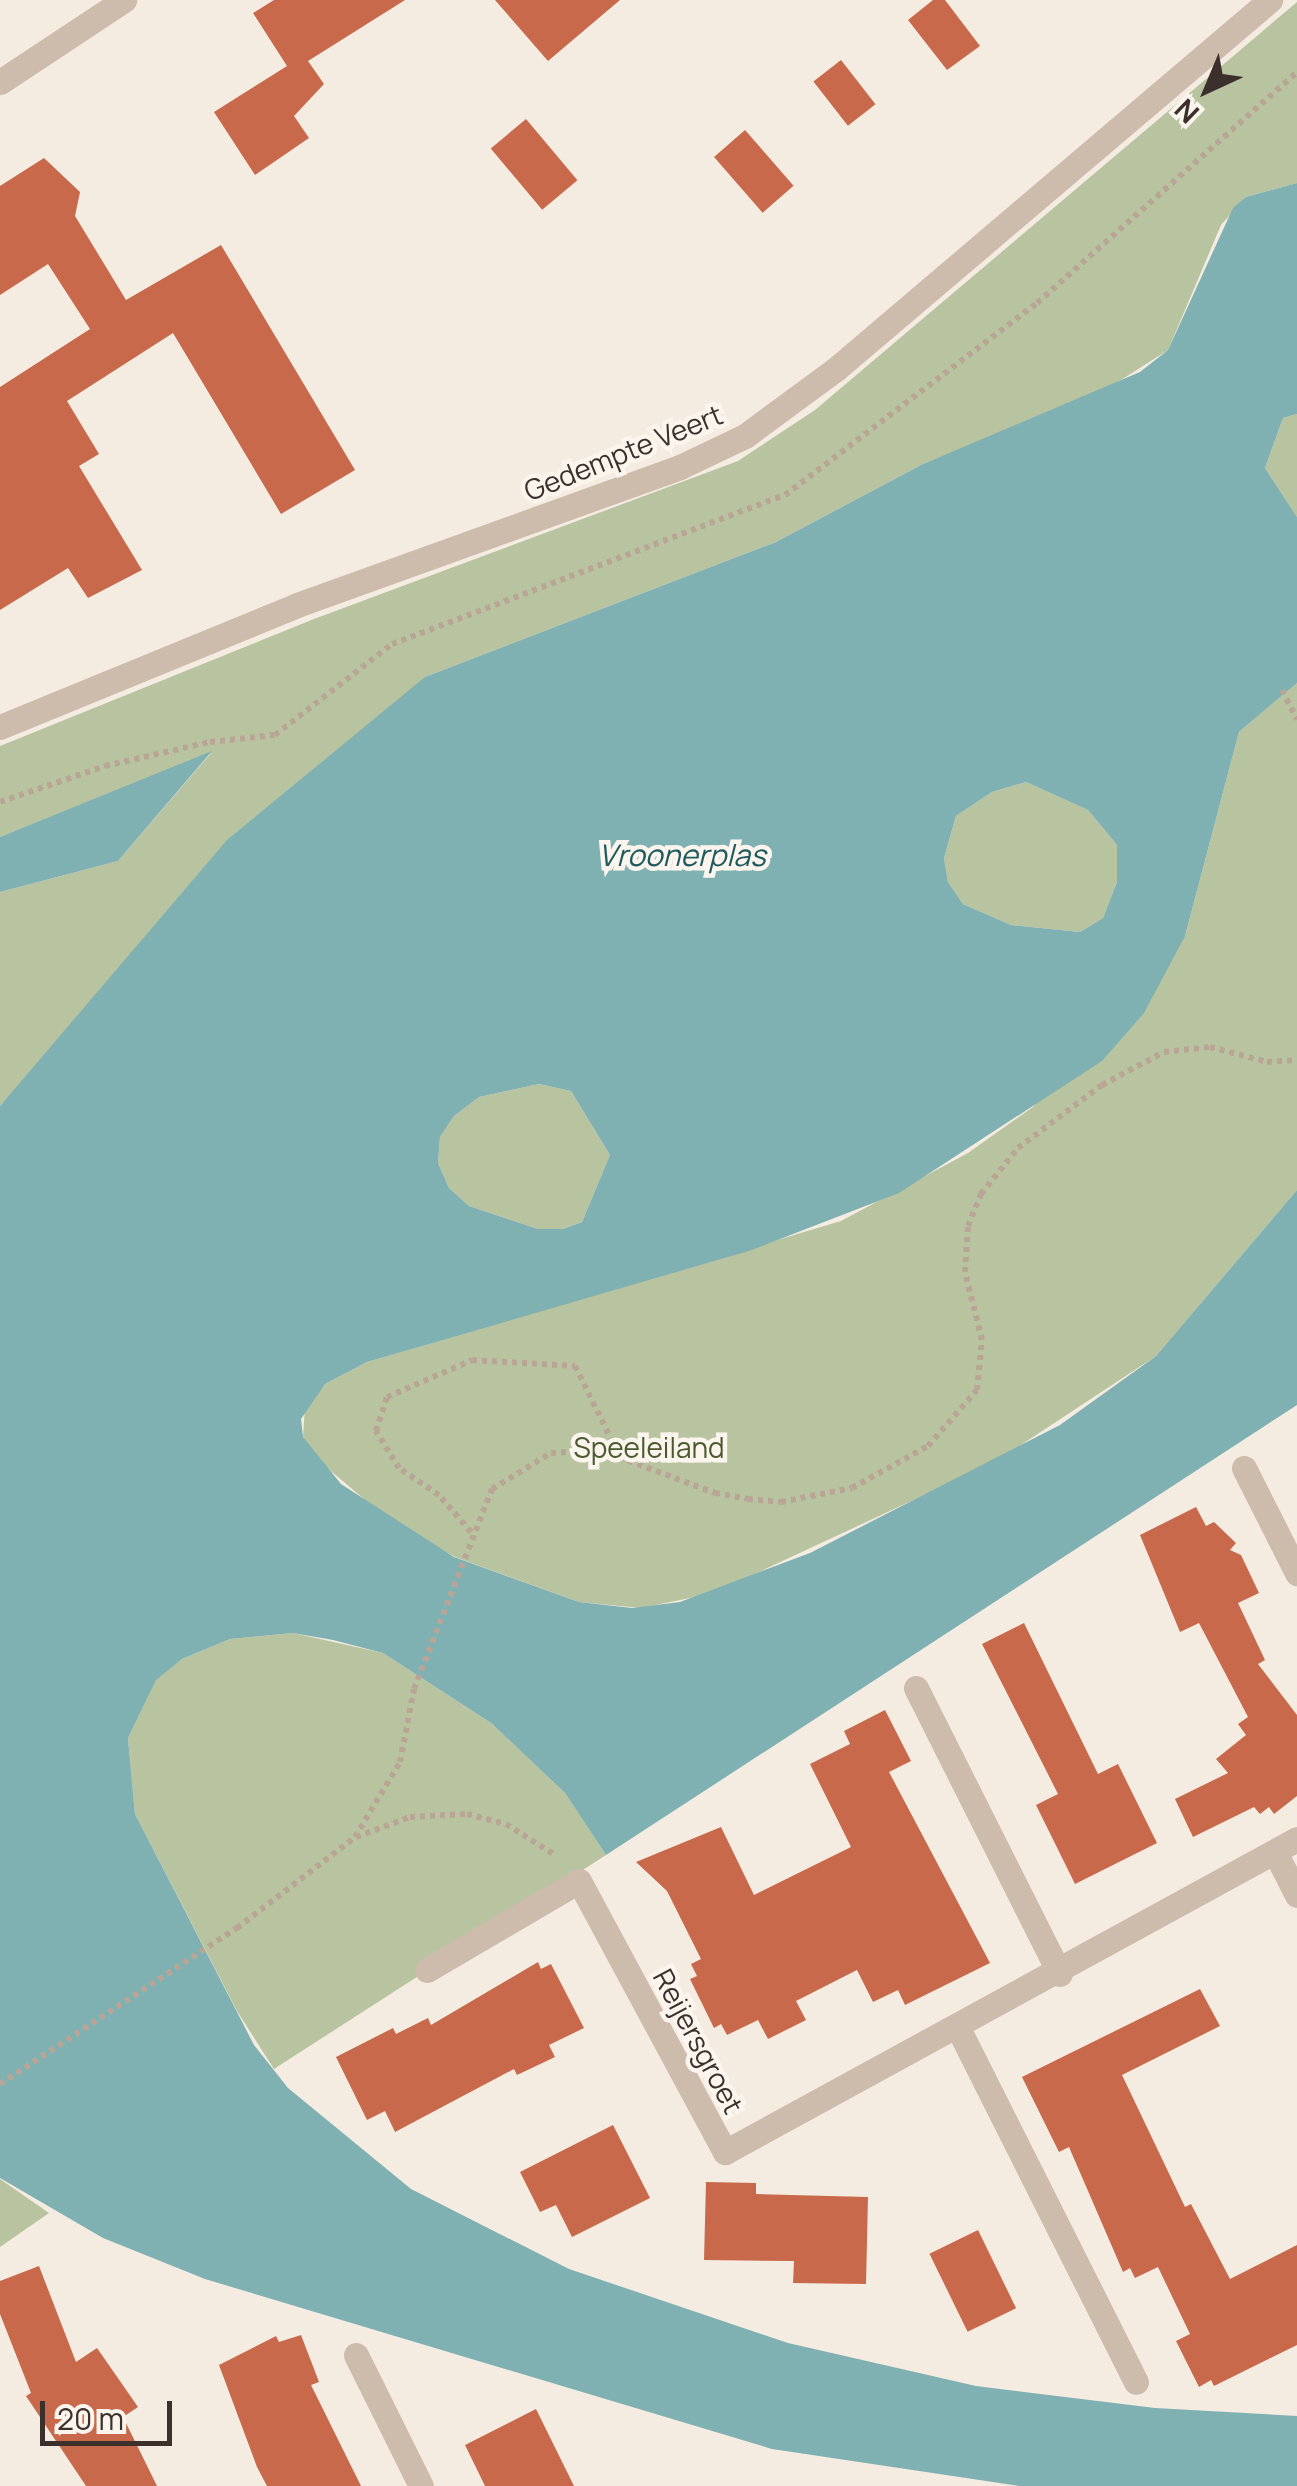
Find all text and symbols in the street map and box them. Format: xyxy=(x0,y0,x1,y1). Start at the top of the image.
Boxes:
north arrow xyxy=(1157,40,1257,140)
text: N xyxy=(1166,91,1207,132)
street label: Gedempte Veert xyxy=(519,397,727,507)
water label: Vroonerplas xyxy=(598,837,766,873)
park label: Speeleiland xyxy=(573,1430,725,1464)
street label: Reijersgroet xyxy=(647,1963,751,2119)
scale bar xyxy=(45,2381,178,2443)
text: 20 m xyxy=(57,2398,124,2439)

